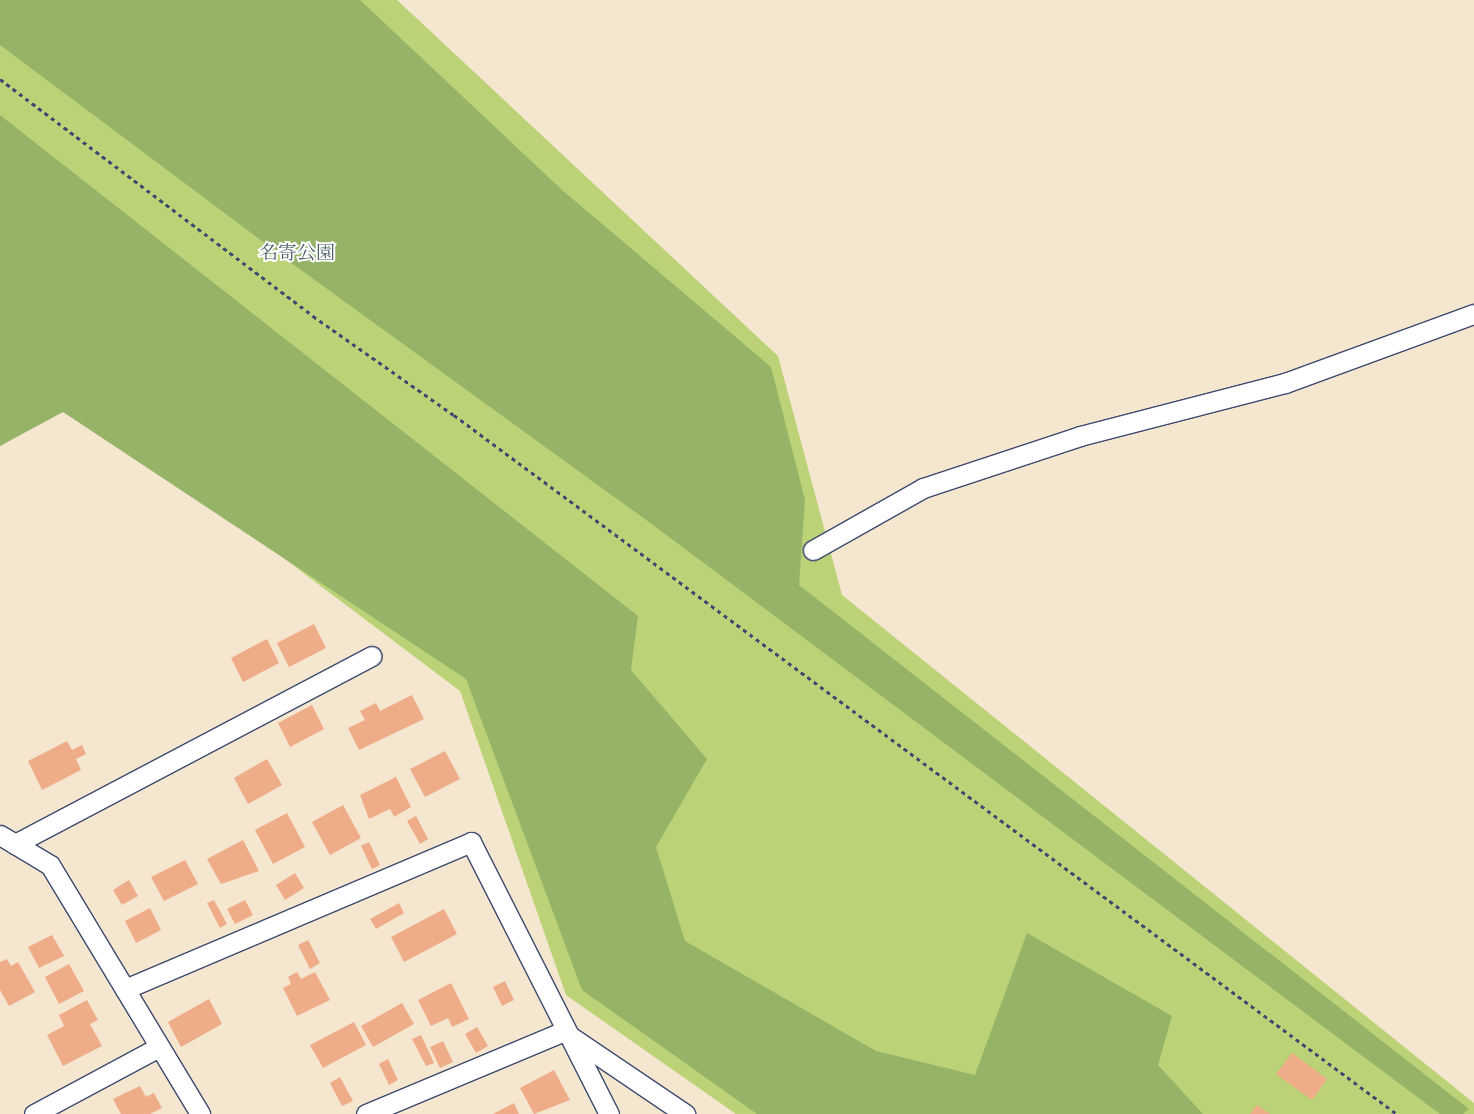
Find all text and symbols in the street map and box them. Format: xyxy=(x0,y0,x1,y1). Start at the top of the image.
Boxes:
park label: 名寄公園 xyxy=(259,242,335,264)

